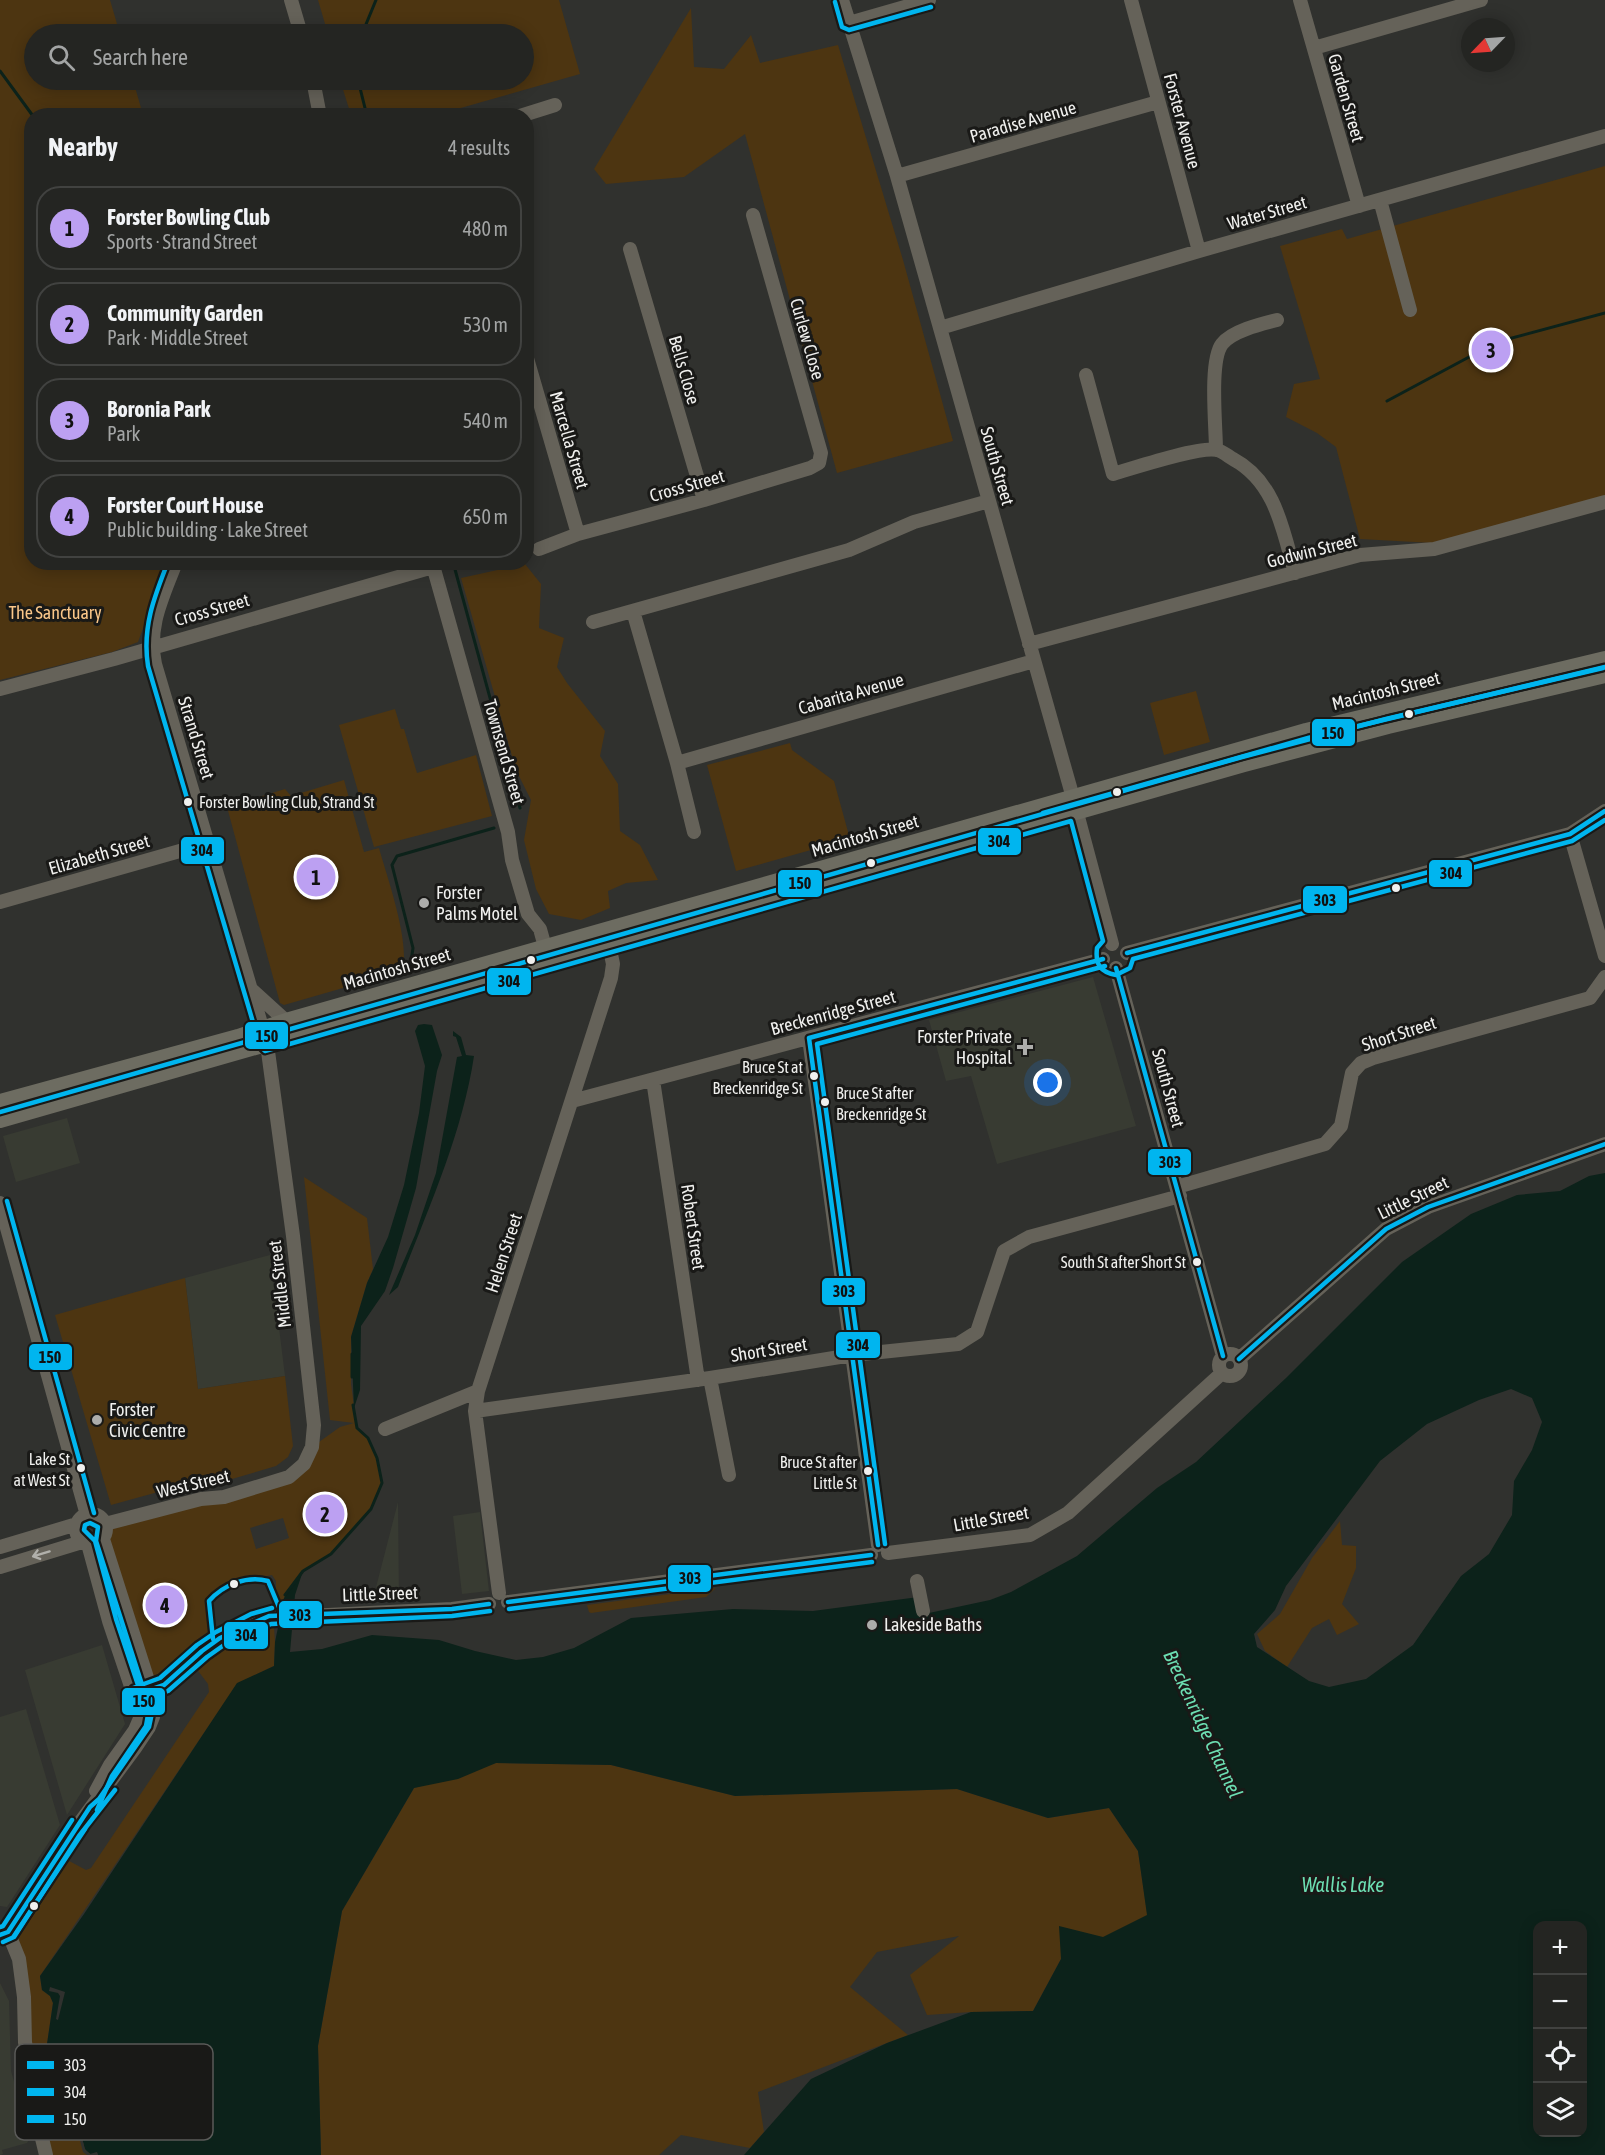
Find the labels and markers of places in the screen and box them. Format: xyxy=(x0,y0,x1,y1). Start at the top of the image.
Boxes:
pin: 3 xyxy=(1472,328,1510,372)
unlabelled marker xyxy=(1403,708,1415,720)
unlabelled marker xyxy=(1111,786,1123,798)
place label: Forster Bowling Club, Strand St xyxy=(199,793,375,812)
marker: Forster Bowling Club, Strand St xyxy=(182,796,194,808)
pin: 1 xyxy=(296,854,336,900)
unlabelled marker xyxy=(865,857,877,869)
place label: Forster Palms Motel xyxy=(436,882,518,924)
unlabelled marker xyxy=(1390,882,1402,894)
marker: Forster Palms Motel xyxy=(417,896,431,910)
unlabelled marker xyxy=(525,954,537,966)
place label: Forster Private Hospital xyxy=(917,1026,1012,1068)
marker: Forster Private Hospital xyxy=(1016,1038,1034,1056)
place label: Bruce St at Breckenridge St xyxy=(713,1058,803,1098)
marker: Bruce St at Breckenridge St xyxy=(808,1070,820,1082)
place label: Bruce St after Breckenridge St xyxy=(836,1084,927,1124)
marker: Bruce St after Breckenridge St xyxy=(819,1096,831,1108)
place label: South St after Short St xyxy=(1061,1253,1186,1271)
marker: South St after Short St xyxy=(1191,1256,1203,1268)
place label: Forster Civic Centre xyxy=(109,1399,186,1441)
marker: Forster Civic Centre xyxy=(90,1413,104,1427)
place label: Lake St at West St xyxy=(14,1450,70,1489)
place label: Bruce St after Little St xyxy=(780,1453,857,1492)
marker: Lake St at West St xyxy=(75,1462,87,1474)
marker: Bruce St after Little St xyxy=(862,1465,874,1477)
pin: 2 xyxy=(306,1492,344,1537)
unlabelled marker xyxy=(228,1578,240,1590)
pin: 4 xyxy=(146,1582,184,1628)
place label: Lakeside Baths xyxy=(884,1614,982,1635)
marker: Lakeside Baths xyxy=(865,1618,879,1632)
unlabelled marker xyxy=(28,1900,40,1912)

